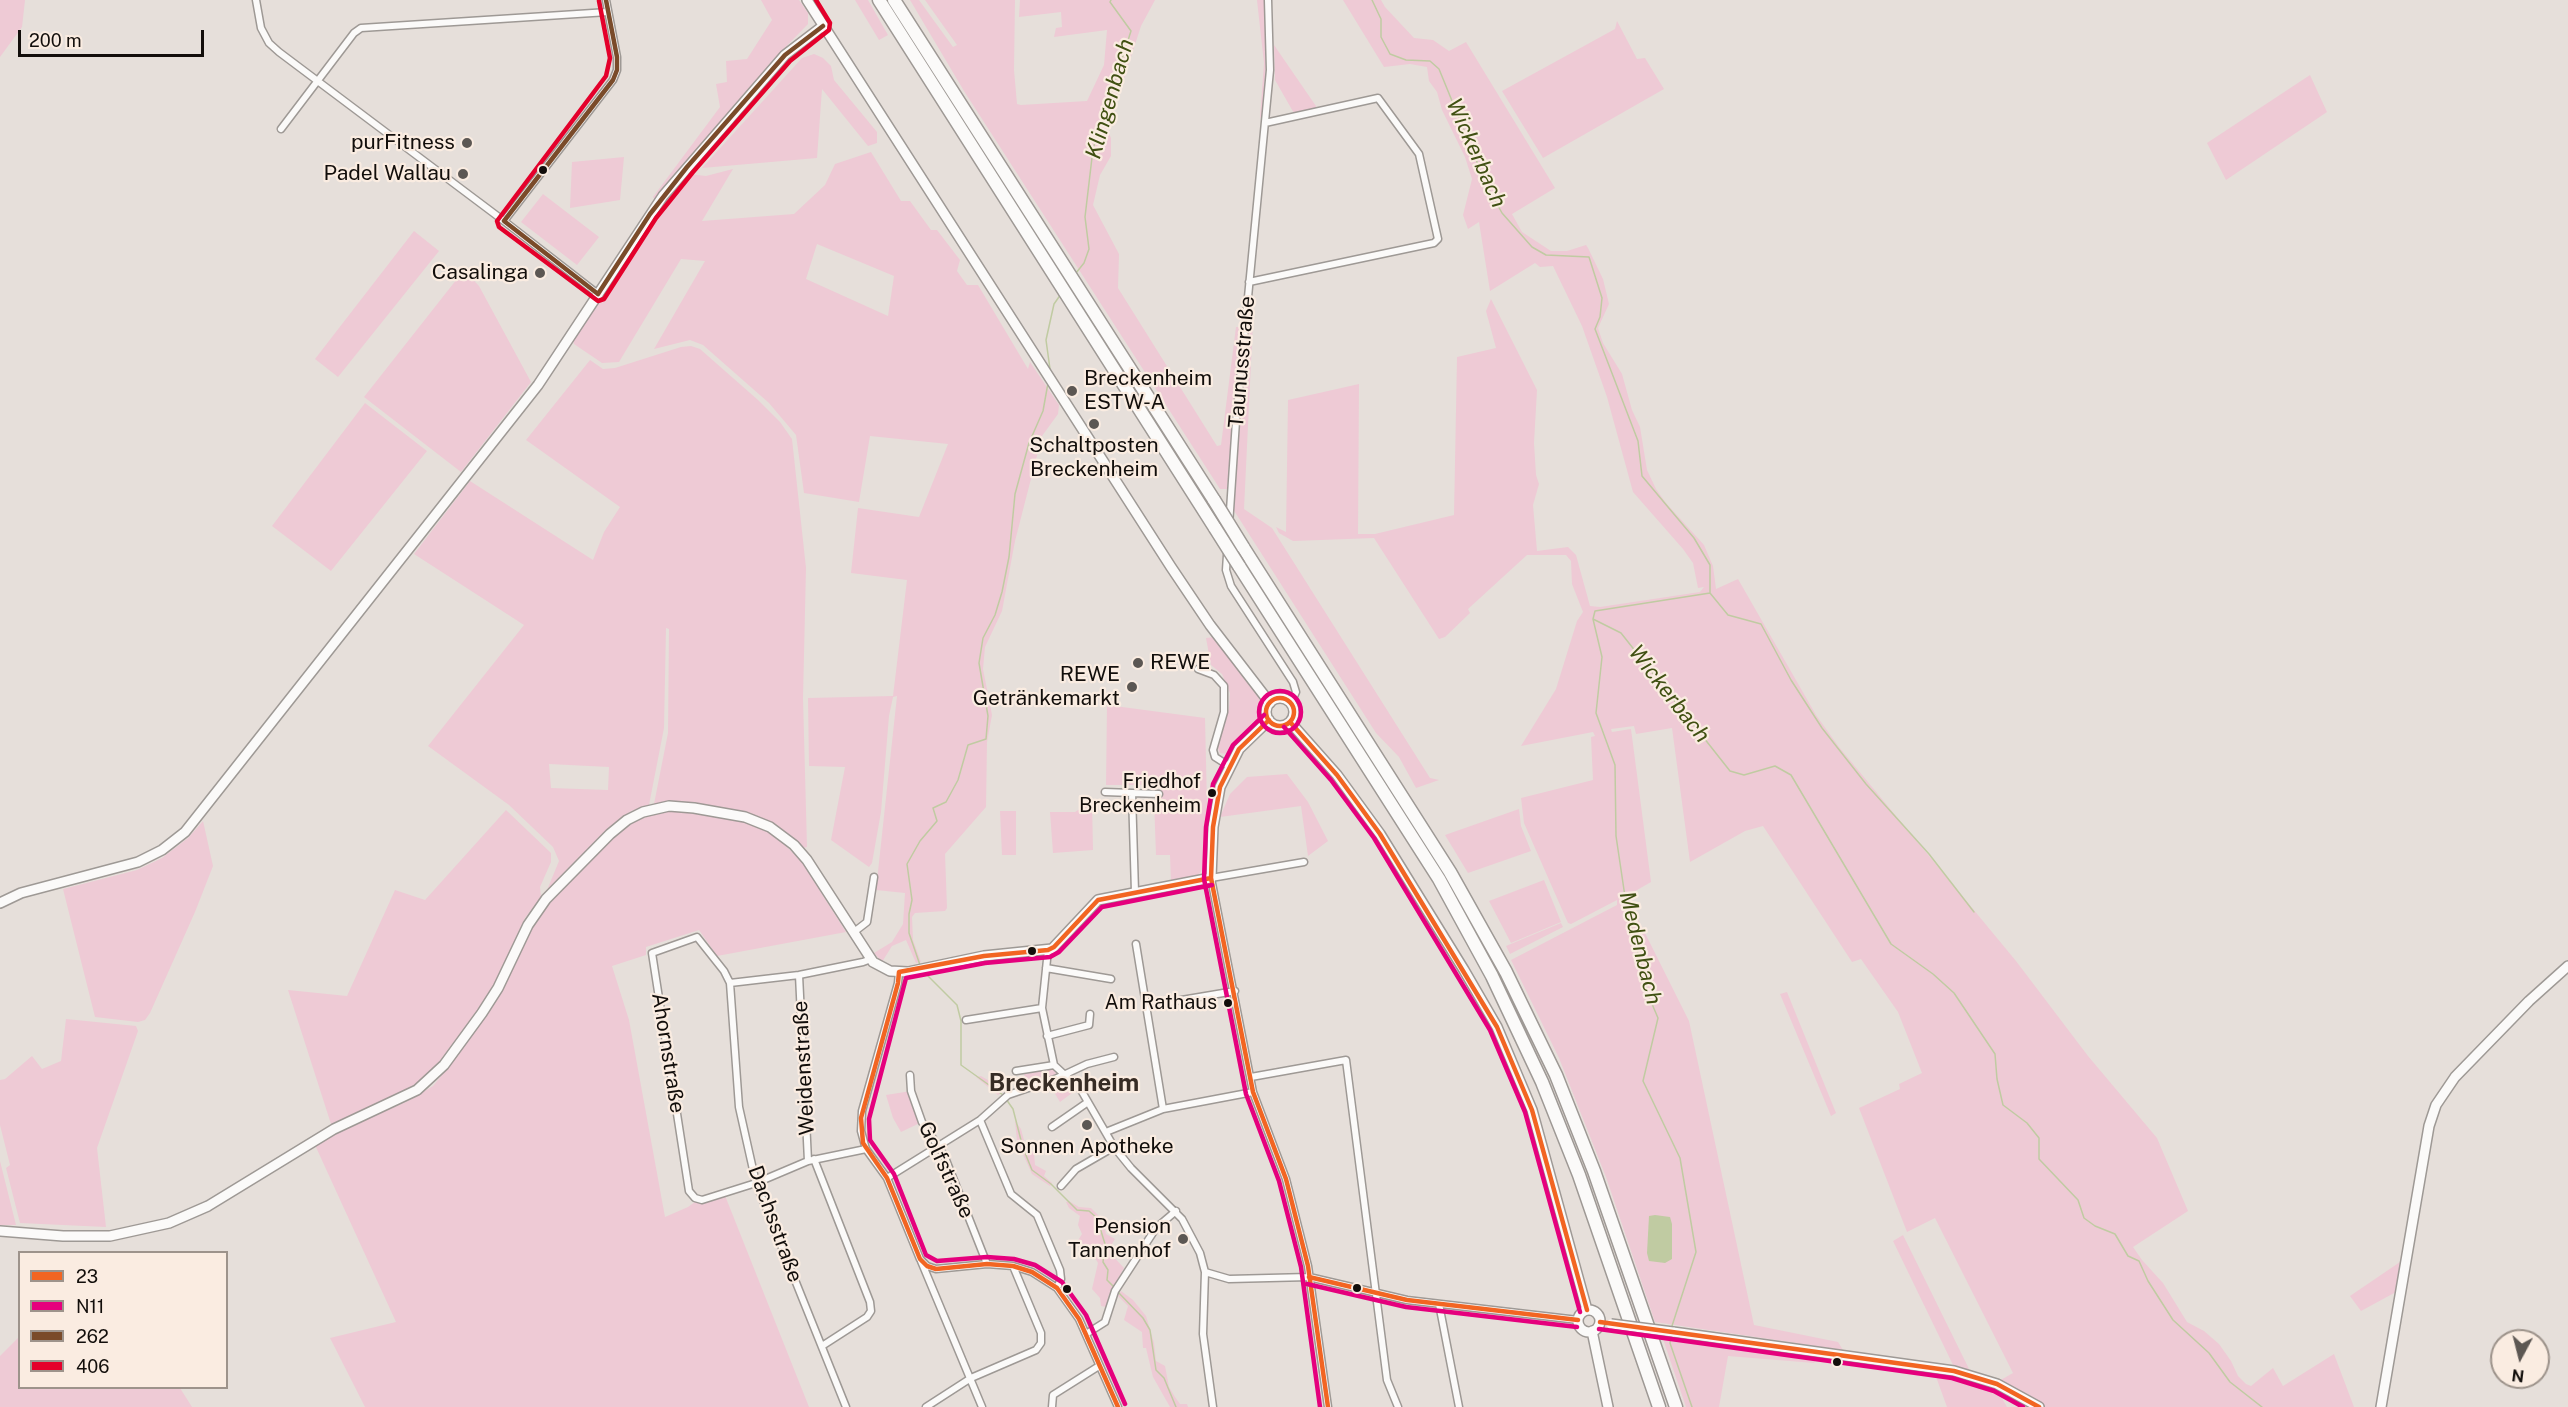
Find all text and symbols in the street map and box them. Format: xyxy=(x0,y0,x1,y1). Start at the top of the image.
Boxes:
scale bar xyxy=(21,18,207,56)
text: 200 m xyxy=(29,30,82,51)
water label: Klingenbach xyxy=(1080,36,1140,162)
water label: Wickerbach xyxy=(1440,94,1512,212)
place label: purFitness xyxy=(351,130,455,156)
marker: purFitness xyxy=(460,136,474,150)
place label: Padel Wallau xyxy=(323,161,451,187)
unlabelled marker xyxy=(537,164,549,176)
marker: Padel Wallau xyxy=(456,167,470,181)
place label: Casalinga xyxy=(432,260,528,286)
marker: Casalinga xyxy=(533,266,547,280)
street label: Taunusstraße xyxy=(1224,295,1260,429)
place label: Breckenheim ESTW-A xyxy=(1084,366,1212,416)
marker: Breckenheim ESTW-A xyxy=(1065,384,1079,398)
marker: Schaltposten Breckenheim xyxy=(1087,417,1101,431)
place label: Schaltposten Breckenheim xyxy=(1029,433,1159,483)
water label: Wickerbach xyxy=(1623,640,1715,748)
place label: REWE xyxy=(1150,650,1210,676)
marker: REWE xyxy=(1131,656,1145,670)
place label: REWE Getränkemarkt xyxy=(973,662,1120,712)
marker: REWE Getränkemarkt xyxy=(1125,680,1139,694)
place label: Friedhof Breckenheim xyxy=(1079,770,1201,817)
marker: Friedhof Breckenheim xyxy=(1206,787,1218,799)
water label: Medenbach xyxy=(1613,889,1667,1007)
unlabelled marker xyxy=(1026,945,1038,957)
street label: Ahornstraße xyxy=(646,991,690,1115)
place label: Am Rathaus xyxy=(1105,991,1217,1015)
marker: Am Rathaus xyxy=(1222,997,1234,1009)
street label: Weidenstraße xyxy=(788,1000,820,1136)
district label: Breckenheim xyxy=(989,1070,1139,1098)
street label: Golfstraße xyxy=(913,1118,979,1222)
marker: Sonnen Apotheke xyxy=(1080,1118,1094,1132)
place label: Sonnen Apotheke xyxy=(1000,1134,1174,1160)
street label: Dachsstraße xyxy=(742,1162,808,1286)
place label: Pension Tannenhof xyxy=(1068,1214,1171,1264)
marker: Pension Tannenhof xyxy=(1176,1232,1190,1246)
legend xyxy=(18,1251,228,1389)
text: 23 xyxy=(76,1266,98,1287)
unlabelled marker xyxy=(1351,1282,1363,1294)
unlabelled marker xyxy=(1061,1283,1073,1295)
text: N11 xyxy=(76,1296,104,1317)
text: 262 xyxy=(76,1326,109,1347)
north arrow xyxy=(2490,1329,2550,1389)
text: 406 xyxy=(76,1356,109,1377)
unlabelled marker xyxy=(1831,1356,1843,1368)
text: N xyxy=(2511,1365,2525,1386)

